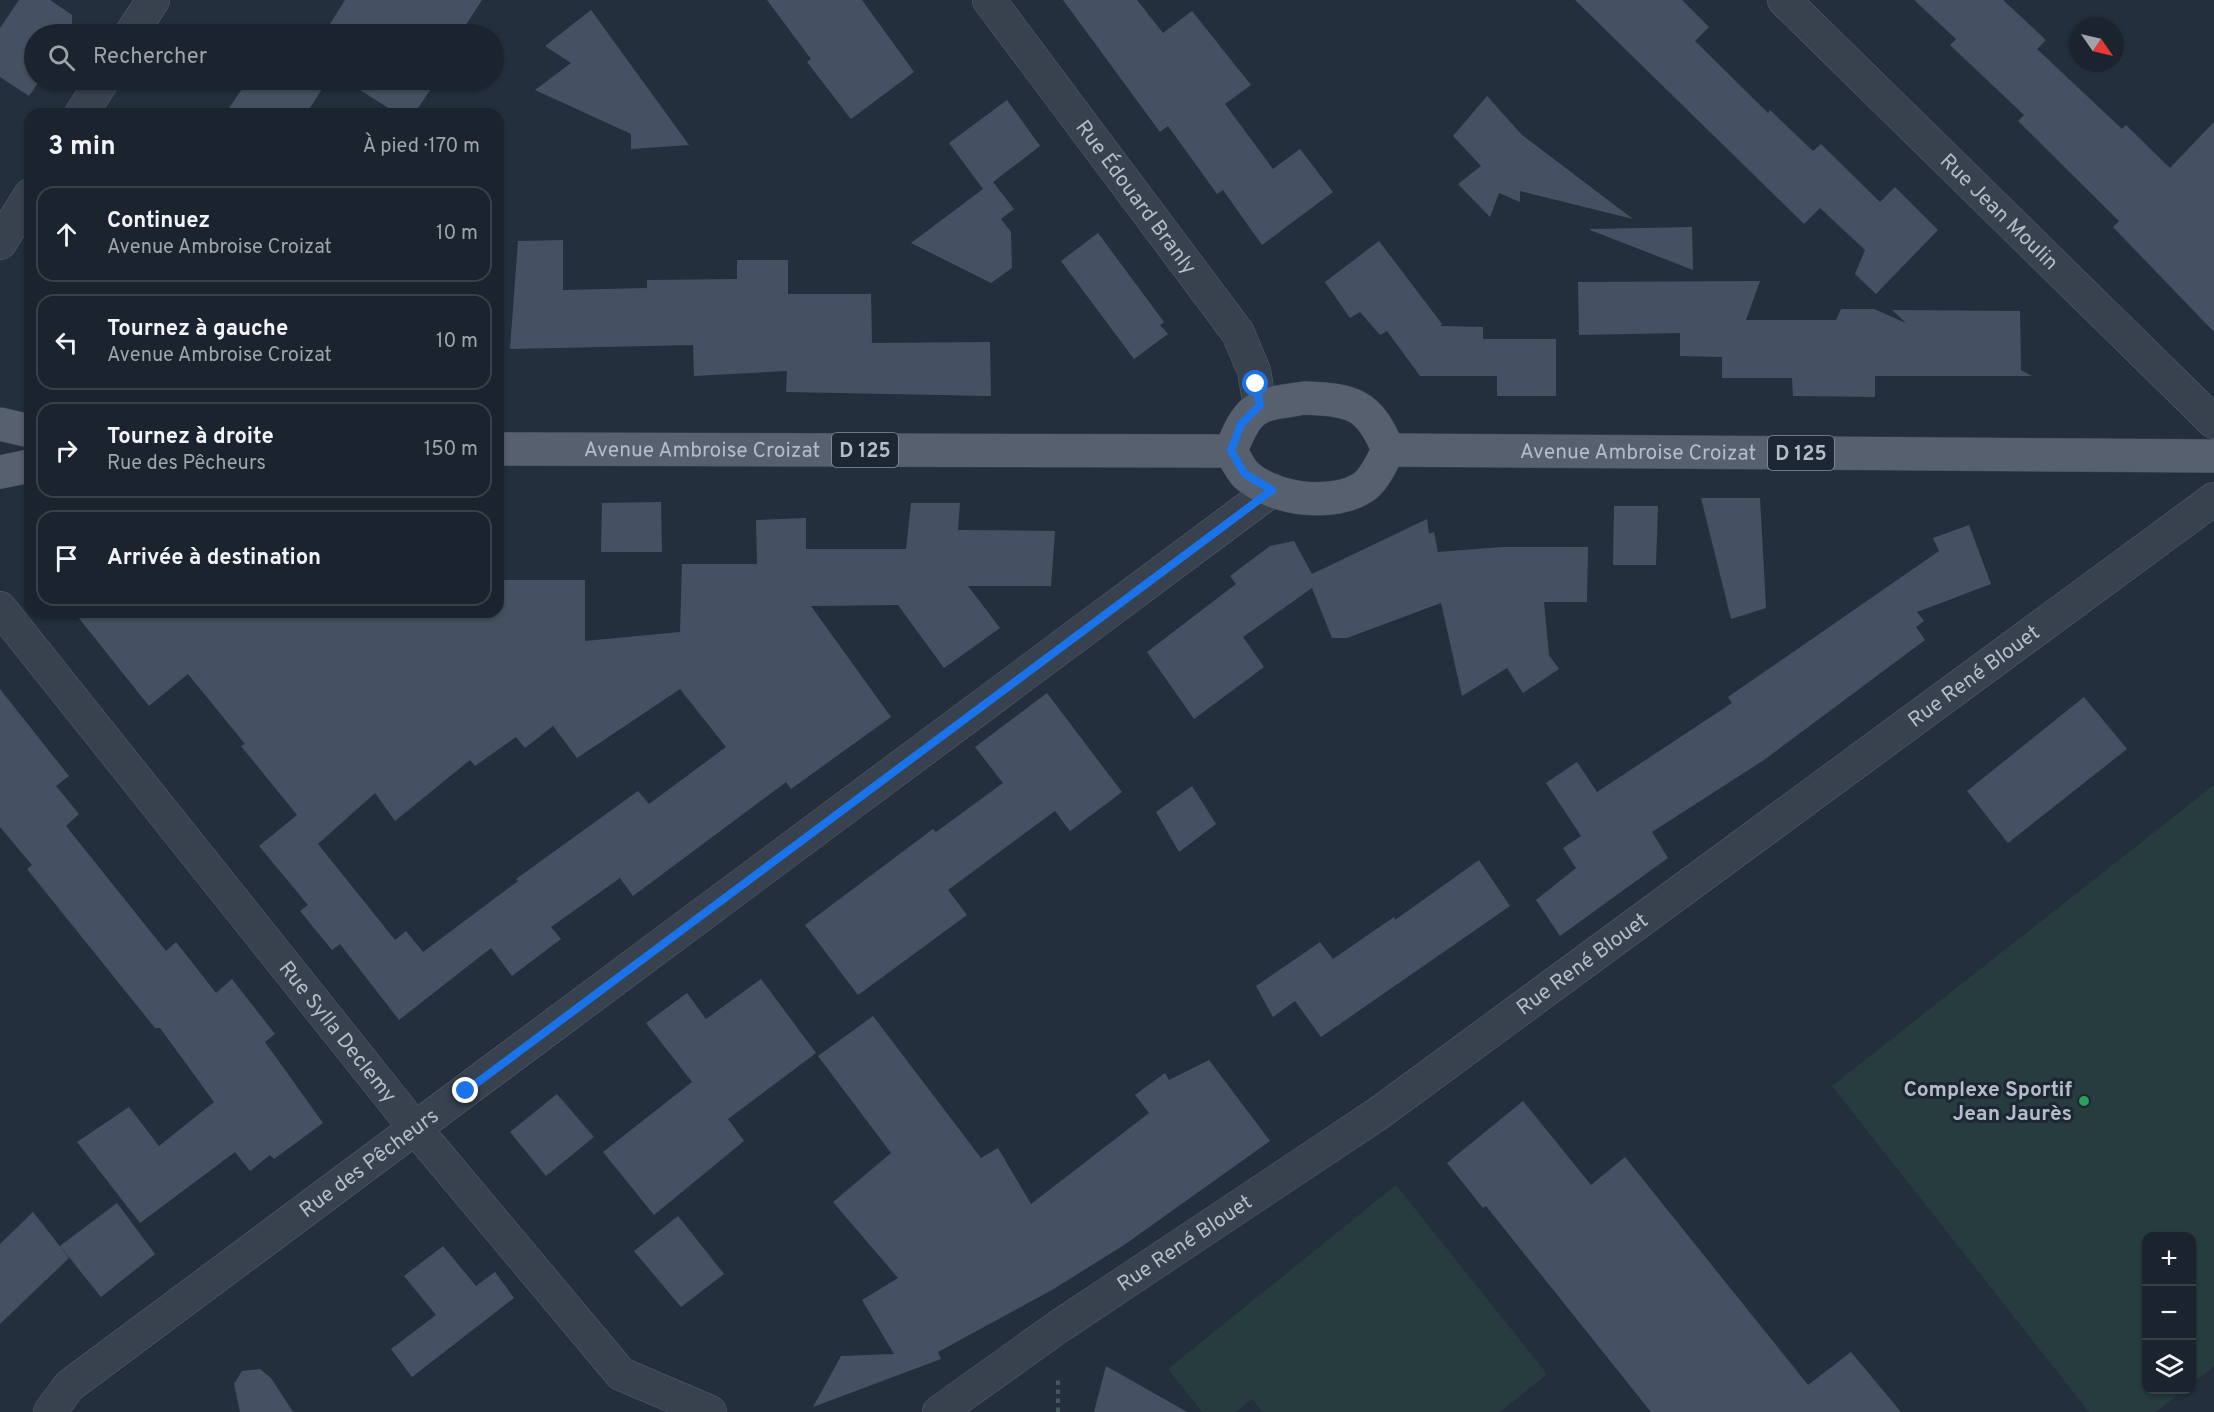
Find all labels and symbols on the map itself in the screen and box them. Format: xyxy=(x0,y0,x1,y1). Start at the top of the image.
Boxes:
north arrow xyxy=(2070,18,2124,72)
street label: Rue Édouard Branly xyxy=(1069,115,1202,281)
street label: Rue Jean Moulin xyxy=(1934,148,2063,277)
route start xyxy=(1242,370,1268,396)
road number: D 125 xyxy=(832,433,898,467)
road number: D 125 xyxy=(1768,436,1834,470)
street label: Avenue Ambroise Croizat xyxy=(584,437,820,465)
street label: Avenue Ambroise Croizat xyxy=(1520,439,1756,468)
street label: Rue René Blouet xyxy=(1903,620,2046,734)
street label: Rue René Blouet xyxy=(1512,908,1654,1022)
street label: Rue Sylla Declemy xyxy=(272,956,402,1109)
route end xyxy=(452,1077,478,1103)
place label: Complexe Sportif Jean Jaurès xyxy=(1903,1077,2072,1128)
marker: Complexe Sportif Jean Jaurès xyxy=(2077,1094,2091,1108)
street label: Rue des Pêcheurs xyxy=(295,1103,445,1225)
street label: Rue René Blouet xyxy=(1112,1189,1258,1299)

